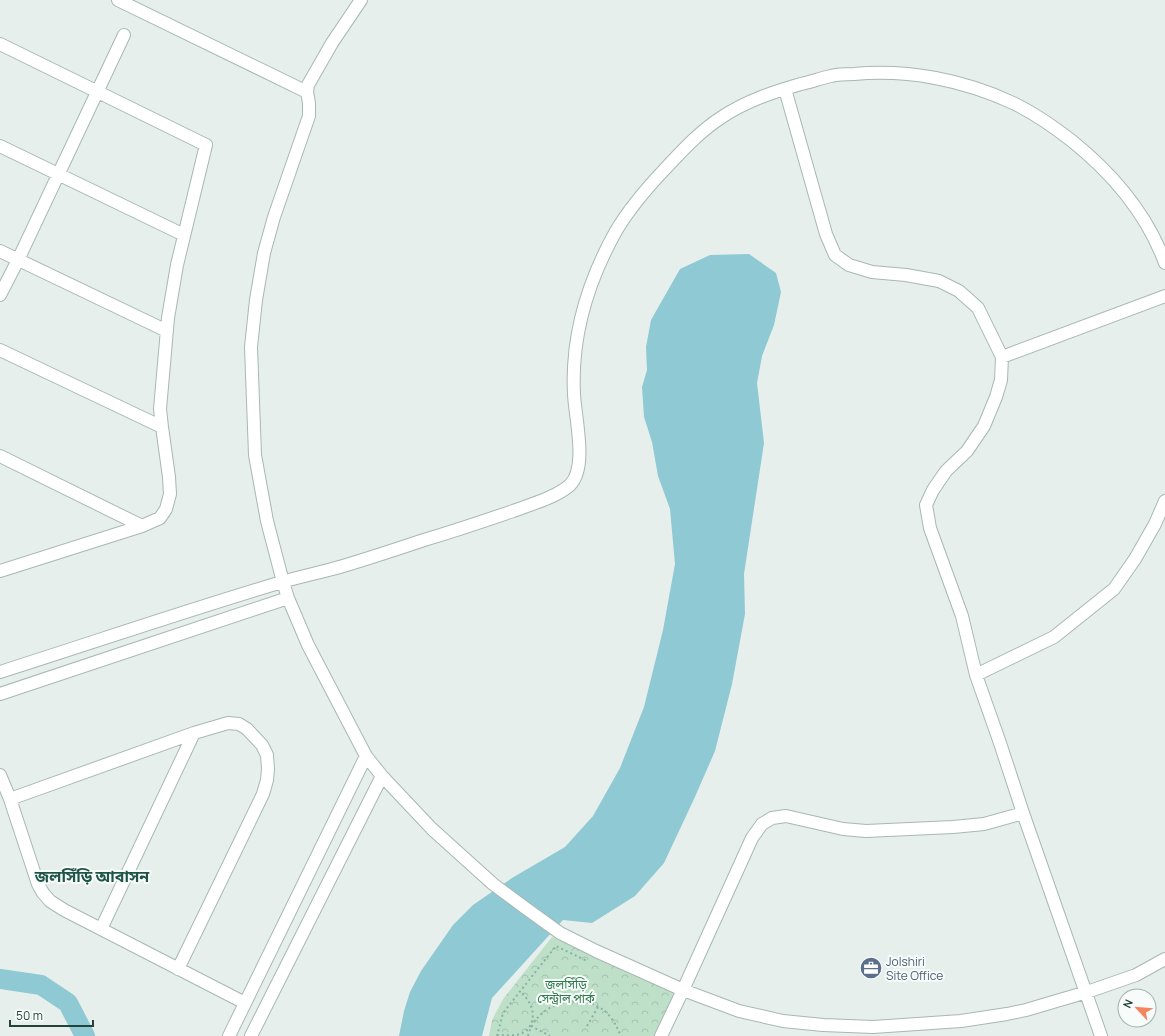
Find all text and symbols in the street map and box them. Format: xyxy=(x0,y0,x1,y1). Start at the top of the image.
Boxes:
district label: জলসিঁড়ি আবাসন xyxy=(34,865,150,887)
place label: Jolshiri Site Office xyxy=(886,953,943,984)
office icon: Jolshiri Site Office xyxy=(858,955,884,981)
park label: জলসিঁড়ি সেন্ট্রাল পার্ক xyxy=(537,976,595,1007)
north arrow xyxy=(1117,988,1157,1028)
text: N xyxy=(1119,996,1136,1010)
scale bar xyxy=(10,1002,93,1028)
text: 50 m xyxy=(16,1007,43,1024)

